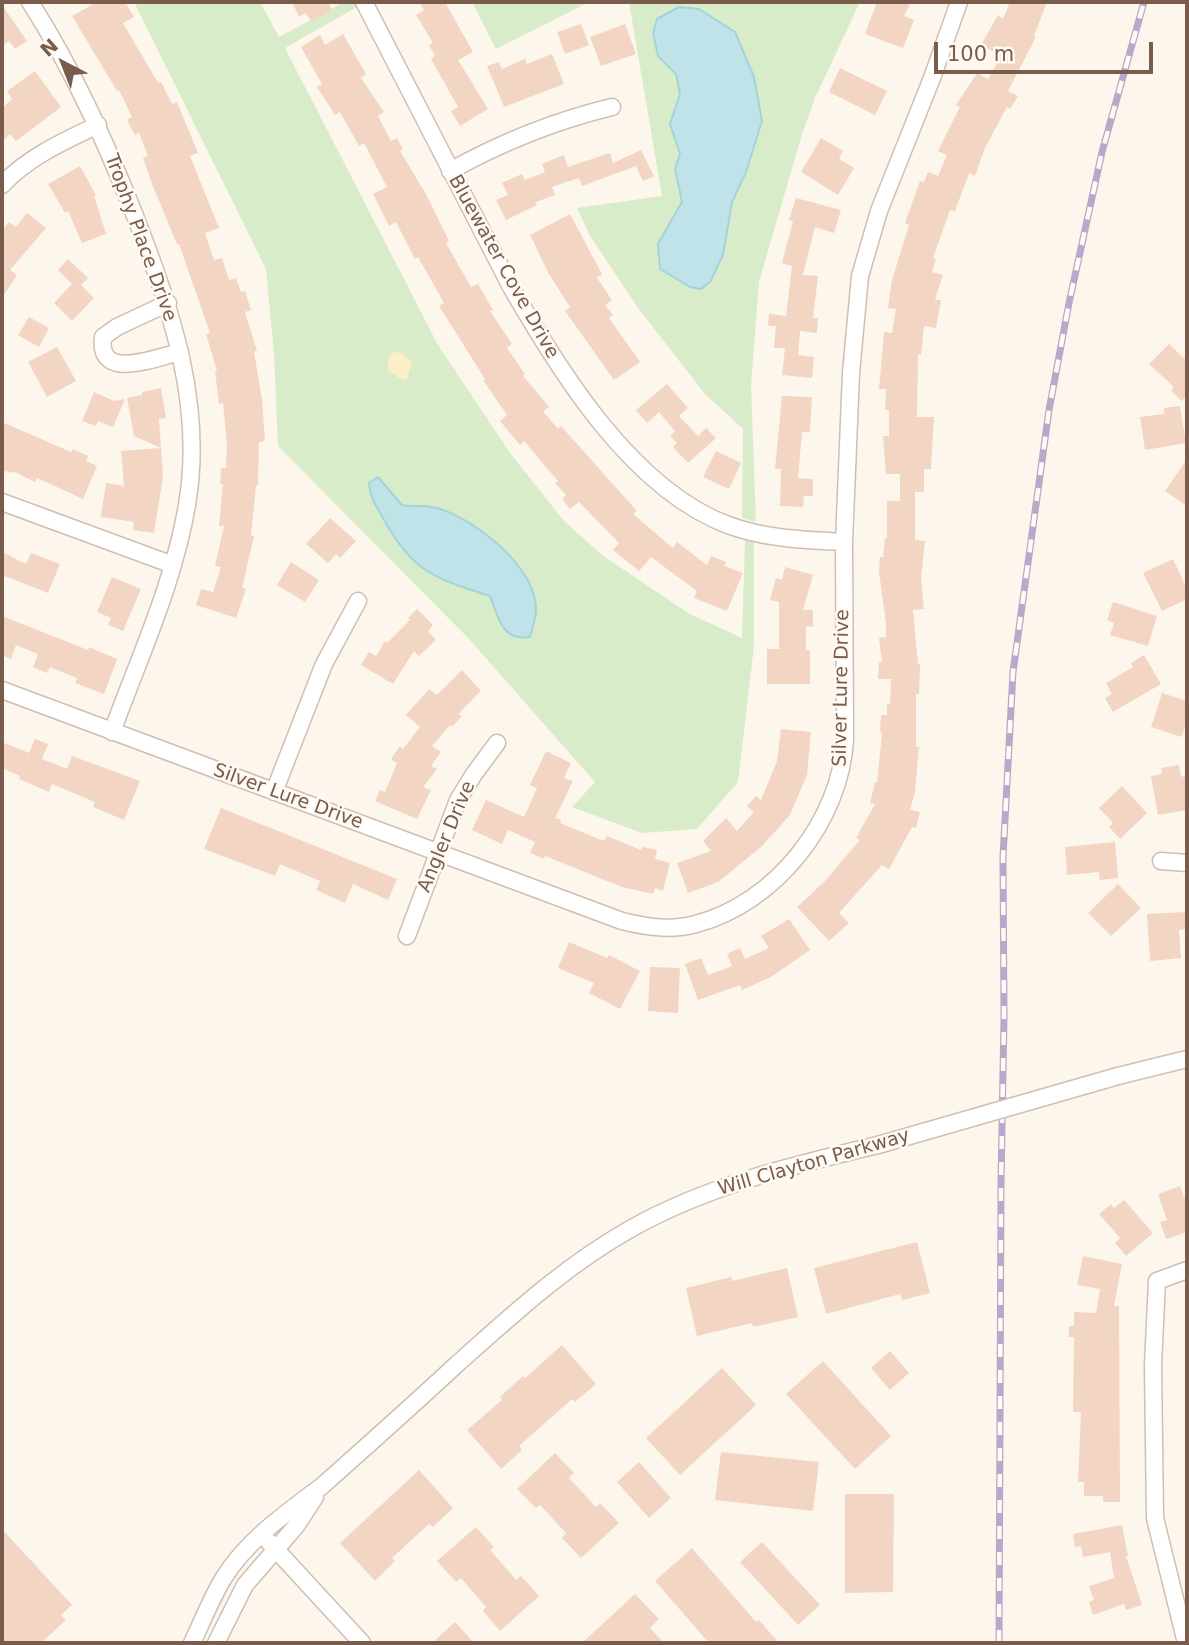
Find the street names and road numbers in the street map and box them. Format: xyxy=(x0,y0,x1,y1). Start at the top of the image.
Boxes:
street label: Trophy Place Drive xyxy=(99,151,181,325)
street label: Bluewater Cove Drive xyxy=(443,171,563,363)
street label: Silver Lure Drive xyxy=(829,609,855,767)
street label: Silver Lure Drive xyxy=(210,759,366,835)
street label: Angler Drive xyxy=(413,778,481,896)
street label: Will Clayton Parkway xyxy=(716,1125,912,1201)

